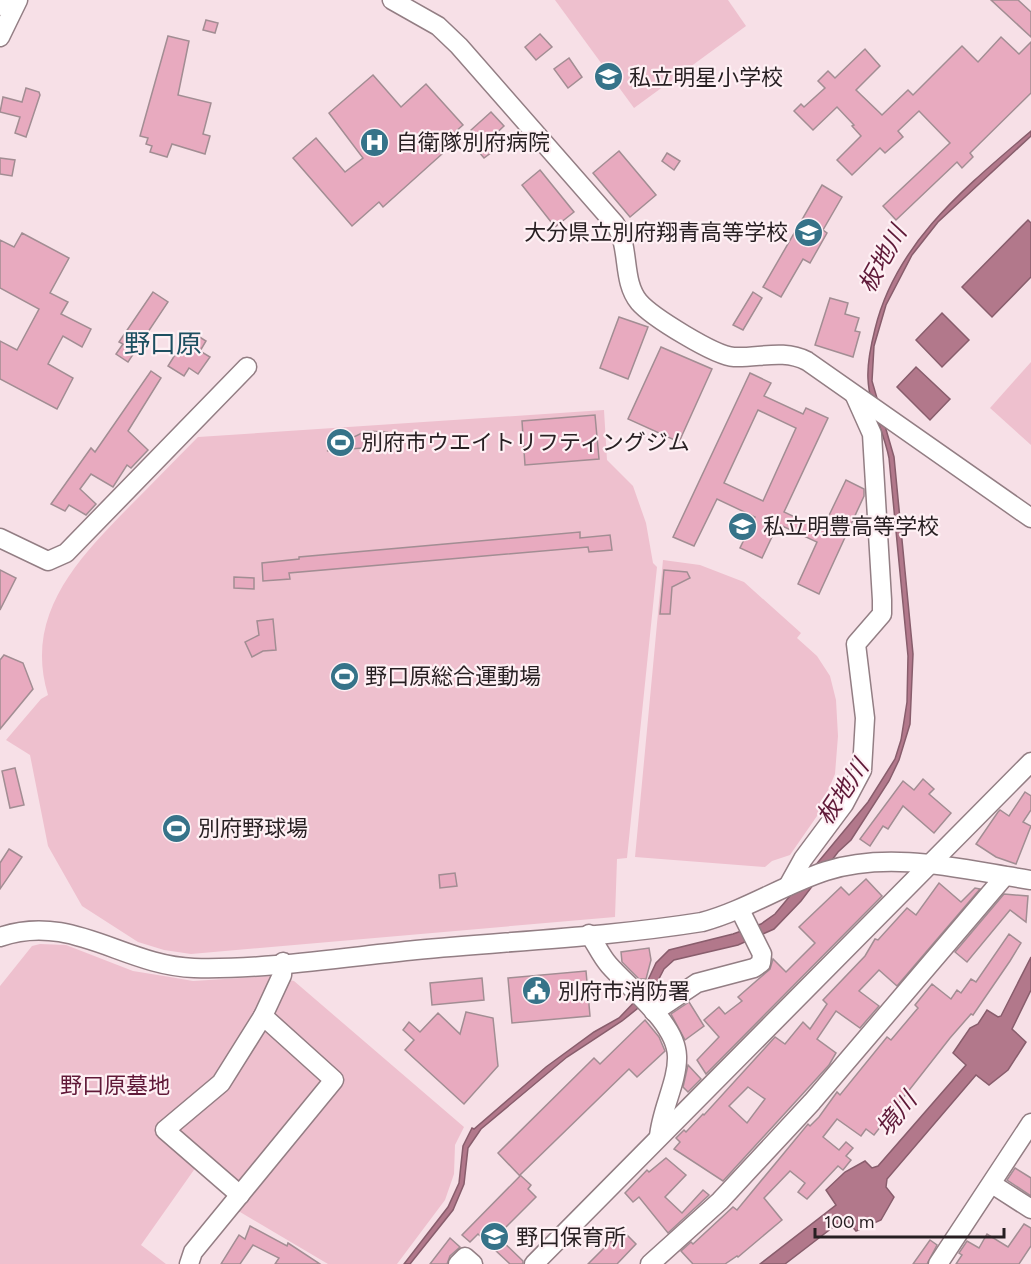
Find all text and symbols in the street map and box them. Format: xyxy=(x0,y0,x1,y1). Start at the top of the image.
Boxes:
school or university icon: 私立明星小学校 xyxy=(592,61,624,93)
place label: 私立明星小学校 xyxy=(629,64,783,91)
hospital icon: 自衛隊別府病院 xyxy=(359,126,391,158)
place label: 自衛隊別府病院 xyxy=(396,129,550,156)
school or university icon: 大分県立別府翔青高等学校 xyxy=(793,216,825,248)
water label: 板地川 xyxy=(852,218,914,298)
place label: 大分県立別府翔青高等学校 xyxy=(524,219,788,246)
district label: 野口原 xyxy=(124,328,202,360)
sports icon: 別府市ウエイトリフティングジム xyxy=(324,426,356,458)
place label: 別府市ウエイトリフティングジム xyxy=(361,429,690,456)
school or university icon: 私立明豊高等学校 xyxy=(726,510,758,542)
place label: 私立明豊高等学校 xyxy=(763,513,939,540)
sports icon: 野口原総合運動場 xyxy=(328,660,360,692)
place label: 野口原総合運動場 xyxy=(365,663,541,690)
water label: 板地川 xyxy=(810,752,876,830)
sports icon: 別府野球場 xyxy=(161,812,193,844)
place label: 別府野球場 xyxy=(198,815,308,842)
public building icon: 別府市消防署 xyxy=(521,975,553,1007)
place label: 別府市消防署 xyxy=(558,978,690,1005)
park label: 野口原墓地 xyxy=(60,1072,170,1099)
water label: 境川 xyxy=(870,1084,924,1142)
scale bar xyxy=(815,1201,1004,1239)
text: 100 m xyxy=(824,1211,874,1233)
school or university icon: 野口保育所 xyxy=(479,1221,511,1253)
place label: 野口保育所 xyxy=(516,1224,626,1251)

